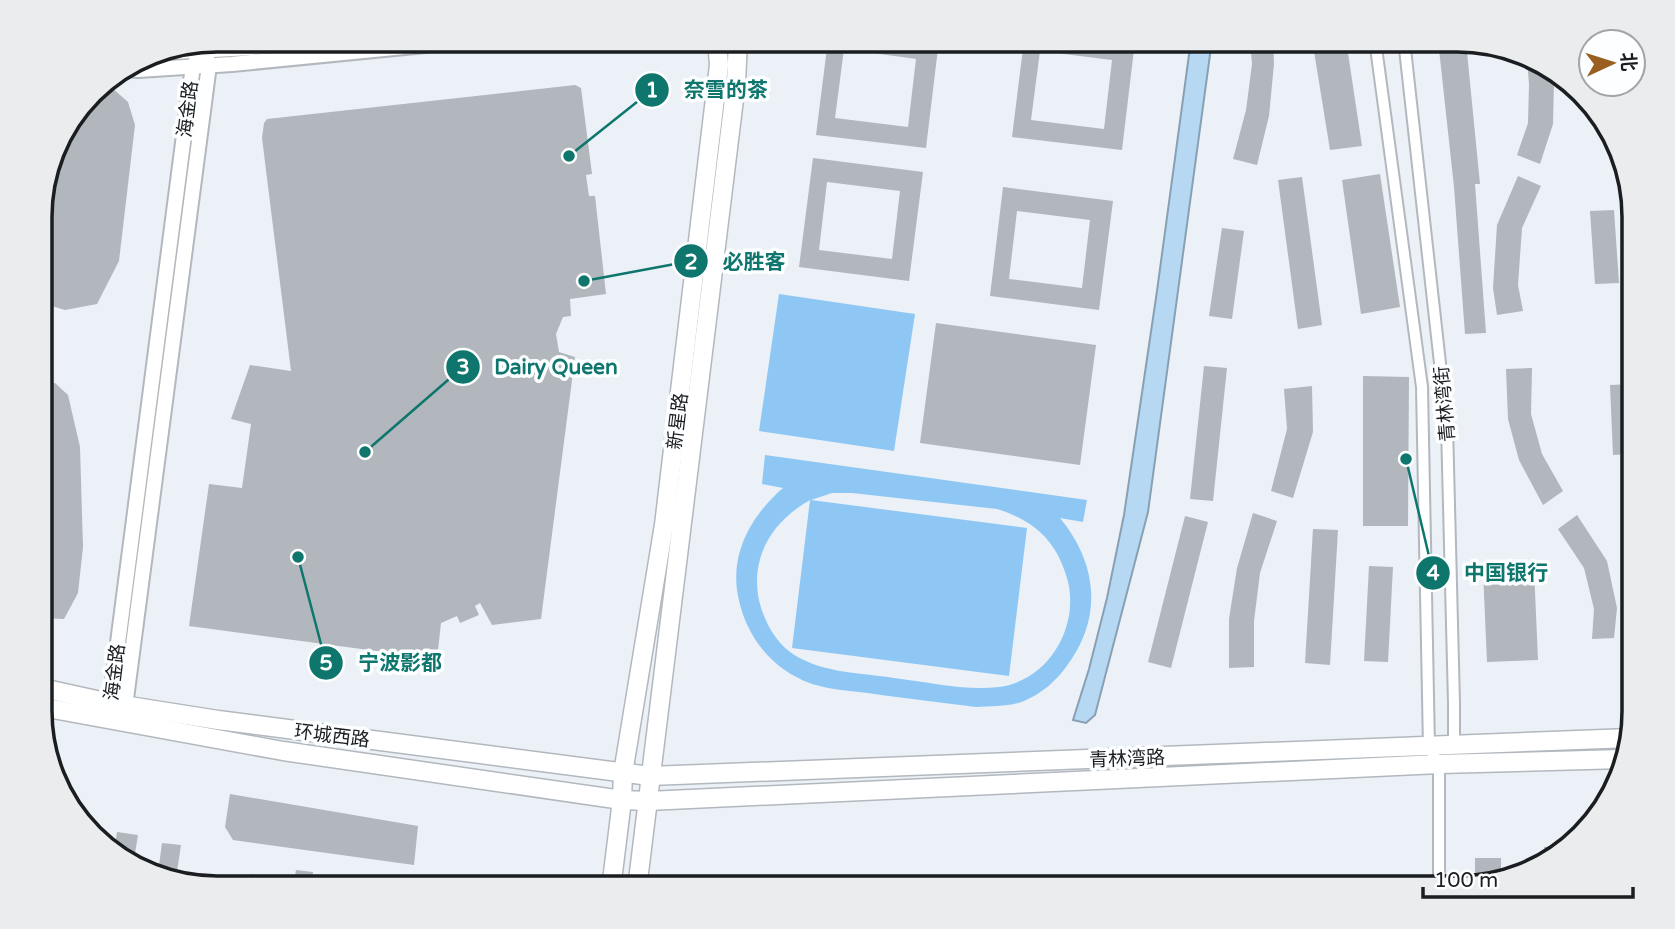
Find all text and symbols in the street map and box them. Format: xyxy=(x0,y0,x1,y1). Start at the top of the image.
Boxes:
north arrow xyxy=(1577,28,1647,98)
text: 北 xyxy=(1616,52,1640,72)
callout: 奈雪的茶 xyxy=(635,69,782,111)
text: 1 xyxy=(645,78,659,103)
text: 奈雪的茶 xyxy=(684,78,768,103)
street label: 海金路 xyxy=(174,79,202,139)
callout: 必胜客 xyxy=(674,240,800,282)
text: 2 xyxy=(684,250,698,275)
text: 必胜客 xyxy=(723,250,786,275)
callout: Dairy Queen xyxy=(445,346,632,388)
text: 3 xyxy=(456,355,470,380)
text: Dairy Queen xyxy=(494,355,618,380)
street label: 青林湾街 xyxy=(1431,365,1459,443)
street label: 新星路 xyxy=(664,391,692,451)
callout: 中国银行 xyxy=(1415,552,1562,594)
text: 4 xyxy=(1426,561,1440,586)
text: 中国银行 xyxy=(1464,561,1548,586)
street label: 海金路 xyxy=(101,642,129,702)
callout: 宁波影都 xyxy=(309,642,456,684)
text: 5 xyxy=(319,651,333,676)
text: 宁波影都 xyxy=(358,651,442,676)
street label: 环城西路 xyxy=(293,720,371,752)
street label: 青林湾路 xyxy=(1089,747,1165,771)
scale bar xyxy=(1423,856,1633,900)
text: 100 m xyxy=(1434,868,1498,893)

